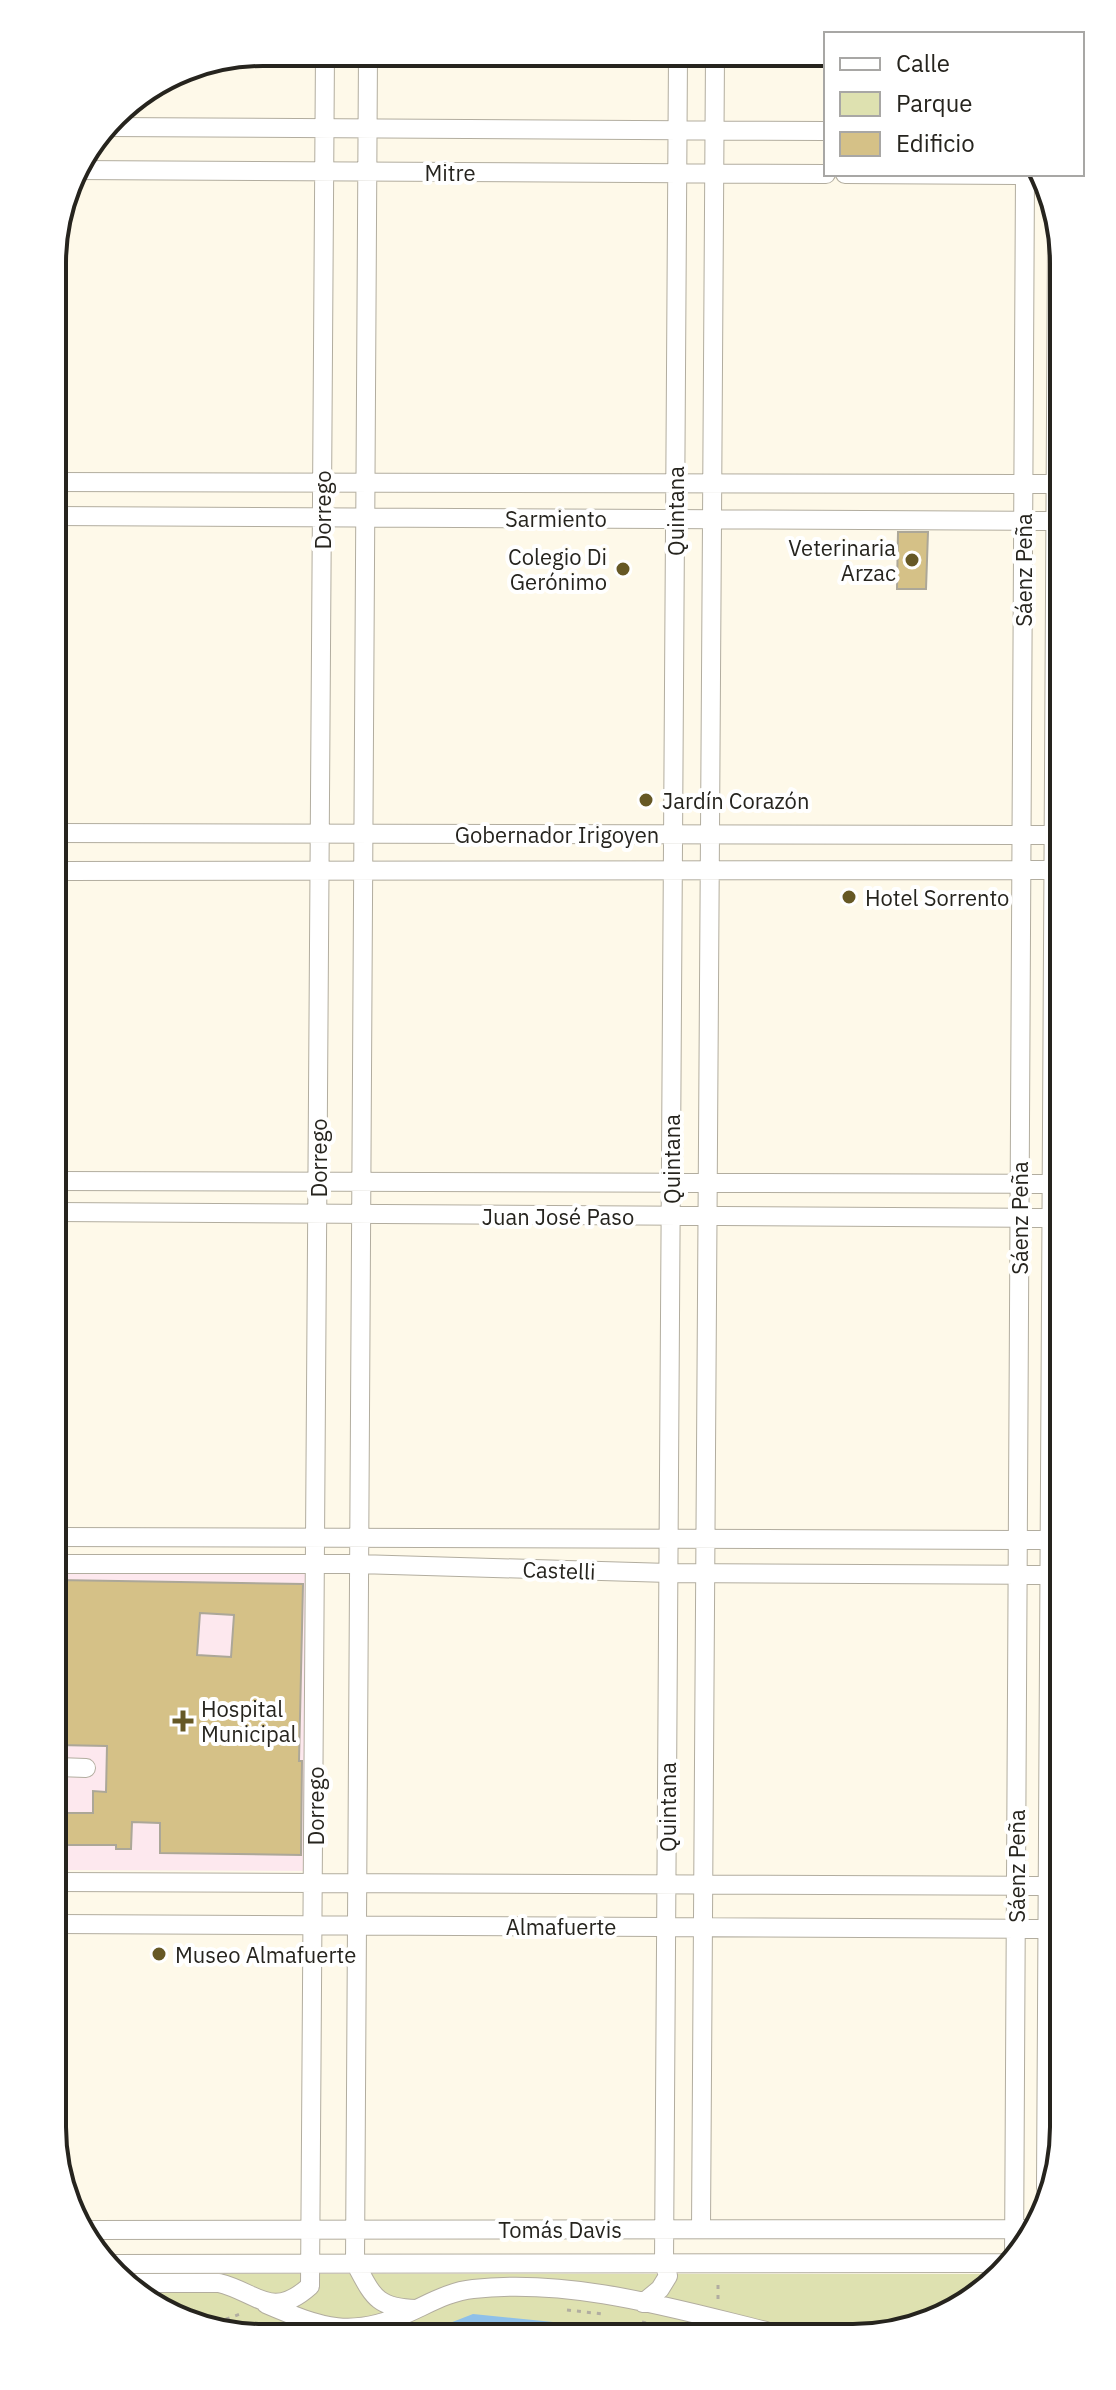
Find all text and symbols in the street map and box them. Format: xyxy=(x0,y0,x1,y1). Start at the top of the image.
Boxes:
legend xyxy=(824,32,1084,176)
text: Calle xyxy=(896,47,950,79)
text: Parque xyxy=(896,87,973,119)
text: Edificio xyxy=(896,127,975,159)
street label: Mitre xyxy=(424,158,476,187)
street label: Quintana xyxy=(661,466,690,556)
street label: Dorrego xyxy=(308,470,337,550)
street label: Sarmiento xyxy=(505,504,607,533)
street label: Sáenz Peña xyxy=(1009,513,1038,627)
place label: Veterinaria Arzac xyxy=(788,533,896,587)
place label: Colegio Di Gerónimo xyxy=(508,542,607,596)
marker: Veterinaria Arzac xyxy=(903,551,921,569)
marker: Colegio Di Gerónimo xyxy=(614,560,632,578)
place label: Jardín Corazón xyxy=(662,786,809,815)
marker: Jardín Corazón xyxy=(637,791,655,809)
street label: Gobernador Irigoyen xyxy=(455,820,659,849)
place label: Hotel Sorrento xyxy=(865,883,1009,912)
marker: Hotel Sorrento xyxy=(840,888,858,906)
street label: Quintana xyxy=(657,1114,686,1204)
street label: Dorrego xyxy=(304,1118,333,1198)
street label: Sáenz Peña xyxy=(1005,1161,1034,1275)
street label: Juan José Paso xyxy=(482,1202,634,1231)
street label: Castelli xyxy=(522,1554,596,1586)
place label: Hospital Municipal xyxy=(201,1694,296,1748)
marker: Hospital Municipal xyxy=(172,1710,194,1732)
street label: Quintana xyxy=(653,1762,682,1852)
street label: Dorrego xyxy=(301,1766,330,1846)
street label: Sáenz Peña xyxy=(1002,1809,1031,1923)
street label: Almafuerte xyxy=(506,1912,616,1941)
place label: Museo Almafuerte xyxy=(175,1940,356,1969)
marker: Museo Almafuerte xyxy=(150,1945,168,1963)
street label: Tomás Davis xyxy=(498,2215,622,2244)

